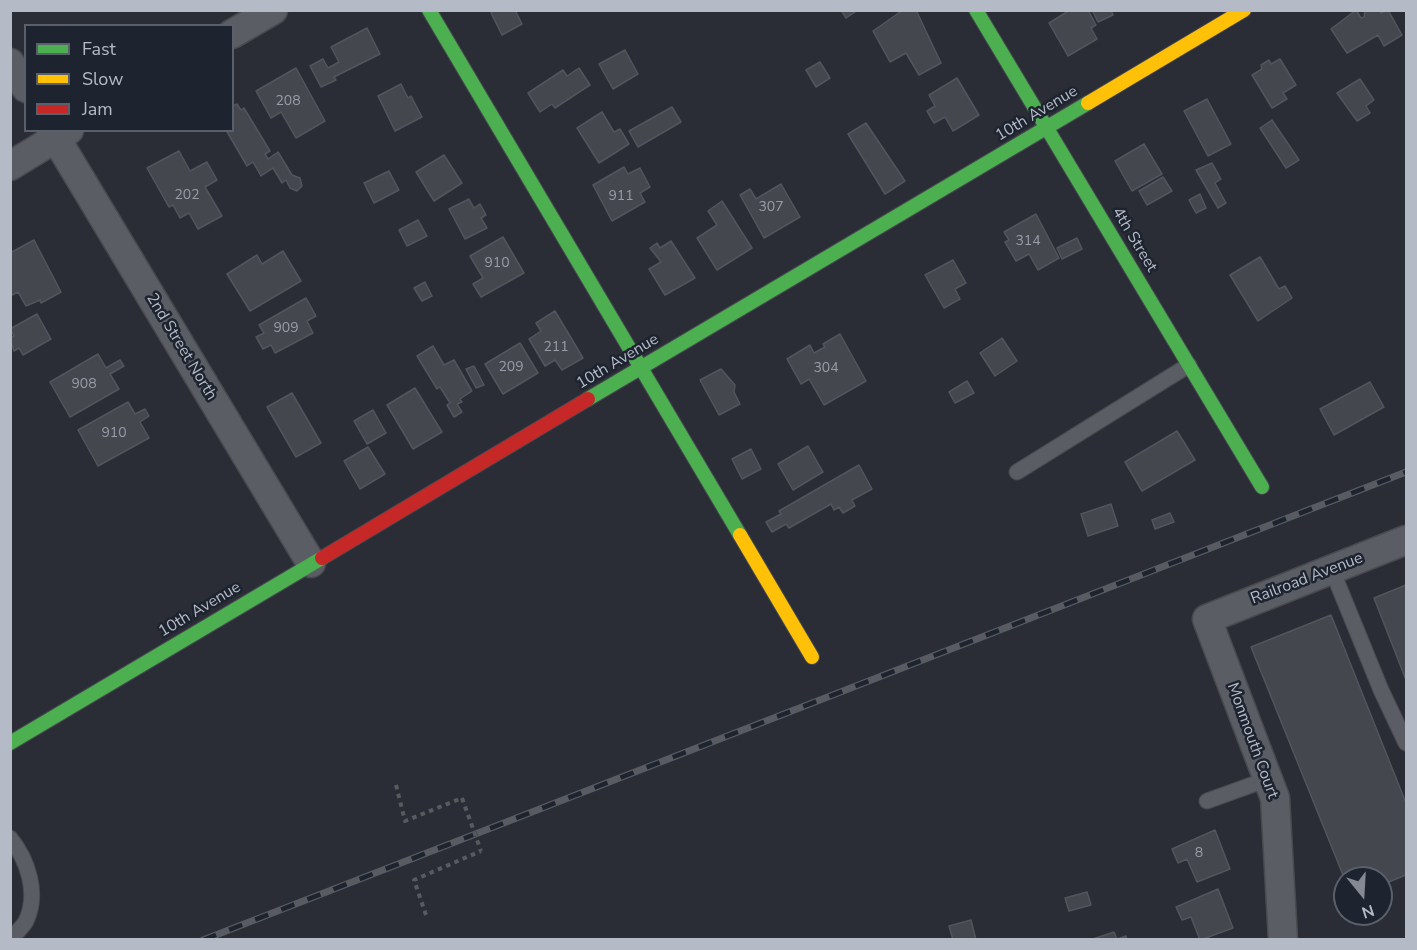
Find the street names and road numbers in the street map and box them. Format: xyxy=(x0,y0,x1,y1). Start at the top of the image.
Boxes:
street label: 10th Avenue xyxy=(992,82,1082,146)
street label: 4th Street xyxy=(1107,204,1161,276)
street label: 2nd Street North xyxy=(141,290,221,404)
street label: 10th Avenue xyxy=(573,330,663,394)
street label: Railroad Avenue xyxy=(1248,549,1366,609)
street label: 10th Avenue xyxy=(155,578,245,642)
street label: Monmouth Court xyxy=(1222,680,1282,802)

